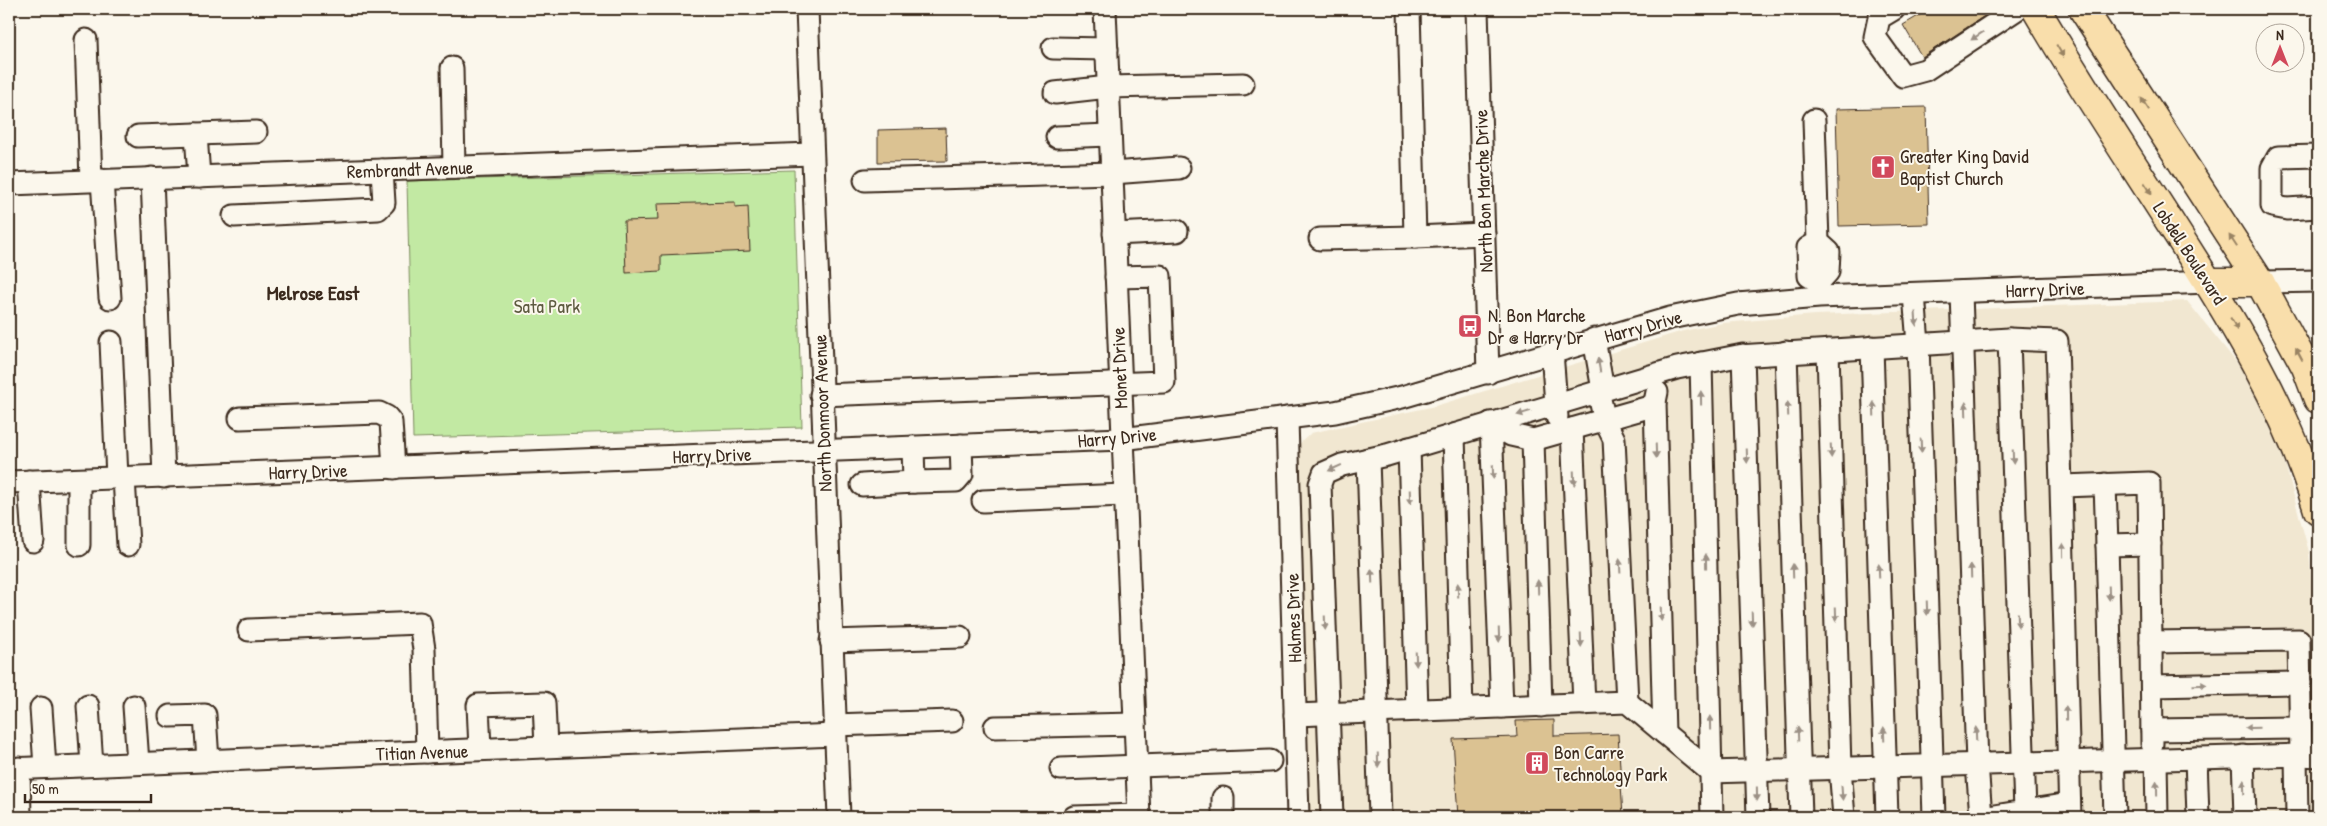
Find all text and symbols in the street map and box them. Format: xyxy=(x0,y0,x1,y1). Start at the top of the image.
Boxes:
north arrow xyxy=(2254,22,2304,72)
text: N xyxy=(2276,25,2284,44)
one-way arrow xyxy=(1970,31,1983,41)
one-way arrow xyxy=(2056,44,2065,57)
one-way arrow xyxy=(2140,98,2149,111)
street label: North Bon Marche Drive xyxy=(1467,108,1499,273)
place label: Greater King David Baptist Church xyxy=(1900,143,2029,191)
street label: Rembrandt Avenue xyxy=(346,154,474,184)
church icon: Greater King David Baptist Church xyxy=(1870,154,1896,180)
one-way arrow xyxy=(2143,181,2153,194)
street label: Lobdell Boulevard xyxy=(2147,197,2233,310)
one-way arrow xyxy=(2228,234,2238,247)
street label: Harry Drive xyxy=(2005,275,2085,303)
district label: Melrose East xyxy=(267,279,360,306)
park label: Sata Park xyxy=(514,293,580,319)
place label: N. Bon Marche Dr @ Harry Dr xyxy=(1488,302,1586,350)
street label: Harry Drive xyxy=(1601,303,1685,349)
one-way arrow xyxy=(1912,312,1920,328)
bus stop icon: N. Bon Marche Dr @ Harry Dr xyxy=(1457,313,1483,339)
one-way arrow xyxy=(2230,317,2239,331)
street label: Monet Drive xyxy=(1105,326,1133,409)
street label: North Donmoor Avenue xyxy=(806,333,838,492)
one-way arrow xyxy=(2295,347,2303,361)
one-way arrow xyxy=(1594,356,1602,372)
one-way arrow xyxy=(1697,390,1705,406)
one-way arrow xyxy=(1783,400,1791,416)
one-way arrow xyxy=(1870,400,1878,416)
one-way arrow xyxy=(1962,401,1970,417)
one-way arrow xyxy=(1516,410,1531,418)
street label: Harry Drive xyxy=(1076,421,1158,453)
one-way arrow xyxy=(1917,438,1925,454)
street label: Harry Drive xyxy=(672,441,752,469)
one-way arrow xyxy=(1652,443,1660,459)
one-way arrow xyxy=(1827,443,1835,459)
one-way arrow xyxy=(1743,449,1751,465)
one-way arrow xyxy=(2009,450,2017,466)
street label: Harry Drive xyxy=(268,457,348,485)
one-way arrow xyxy=(1328,464,1342,472)
one-way arrow xyxy=(1489,464,1497,480)
one-way arrow xyxy=(1571,470,1579,486)
one-way arrow xyxy=(1407,489,1415,505)
one-way arrow xyxy=(2059,542,2067,558)
one-way arrow xyxy=(1701,552,1709,568)
one-way arrow xyxy=(1616,558,1624,574)
one-way arrow xyxy=(1788,563,1796,579)
one-way arrow xyxy=(1875,563,1883,579)
one-way arrow xyxy=(1967,563,1975,579)
one-way arrow xyxy=(1367,567,1375,583)
street label: Holmes Drive xyxy=(1278,572,1308,663)
one-way arrow xyxy=(1533,579,1541,595)
one-way arrow xyxy=(1454,582,1462,598)
one-way arrow xyxy=(2105,586,2113,602)
one-way arrow xyxy=(1923,600,1931,616)
one-way arrow xyxy=(1657,606,1665,622)
one-way arrow xyxy=(1832,606,1840,622)
one-way arrow xyxy=(1748,611,1756,627)
one-way arrow xyxy=(2015,612,2023,628)
one-way arrow xyxy=(1321,615,1329,631)
one-way arrow xyxy=(1496,627,1504,643)
one-way arrow xyxy=(1578,632,1586,648)
one-way arrow xyxy=(1412,652,1420,668)
one-way arrow xyxy=(2193,681,2209,689)
one-way arrow xyxy=(2062,705,2070,721)
one-way arrow xyxy=(1706,715,1714,731)
one-way arrow xyxy=(2243,724,2259,732)
one-way arrow xyxy=(1793,725,1801,741)
one-way arrow xyxy=(1880,725,1888,741)
one-way arrow xyxy=(1972,726,1980,742)
street label: Titian Avenue xyxy=(375,737,469,767)
place label: Bon Carre Technology Park xyxy=(1554,739,1668,787)
building icon: Bon Carre Technology Park xyxy=(1524,750,1550,776)
one-way arrow xyxy=(1374,753,1382,769)
scale bar xyxy=(25,771,151,803)
text: 50 m xyxy=(32,778,59,799)
one-way arrow xyxy=(2240,779,2248,795)
one-way arrow xyxy=(2153,780,2161,796)
one-way arrow xyxy=(1754,786,1762,802)
one-way arrow xyxy=(1839,786,1847,802)

